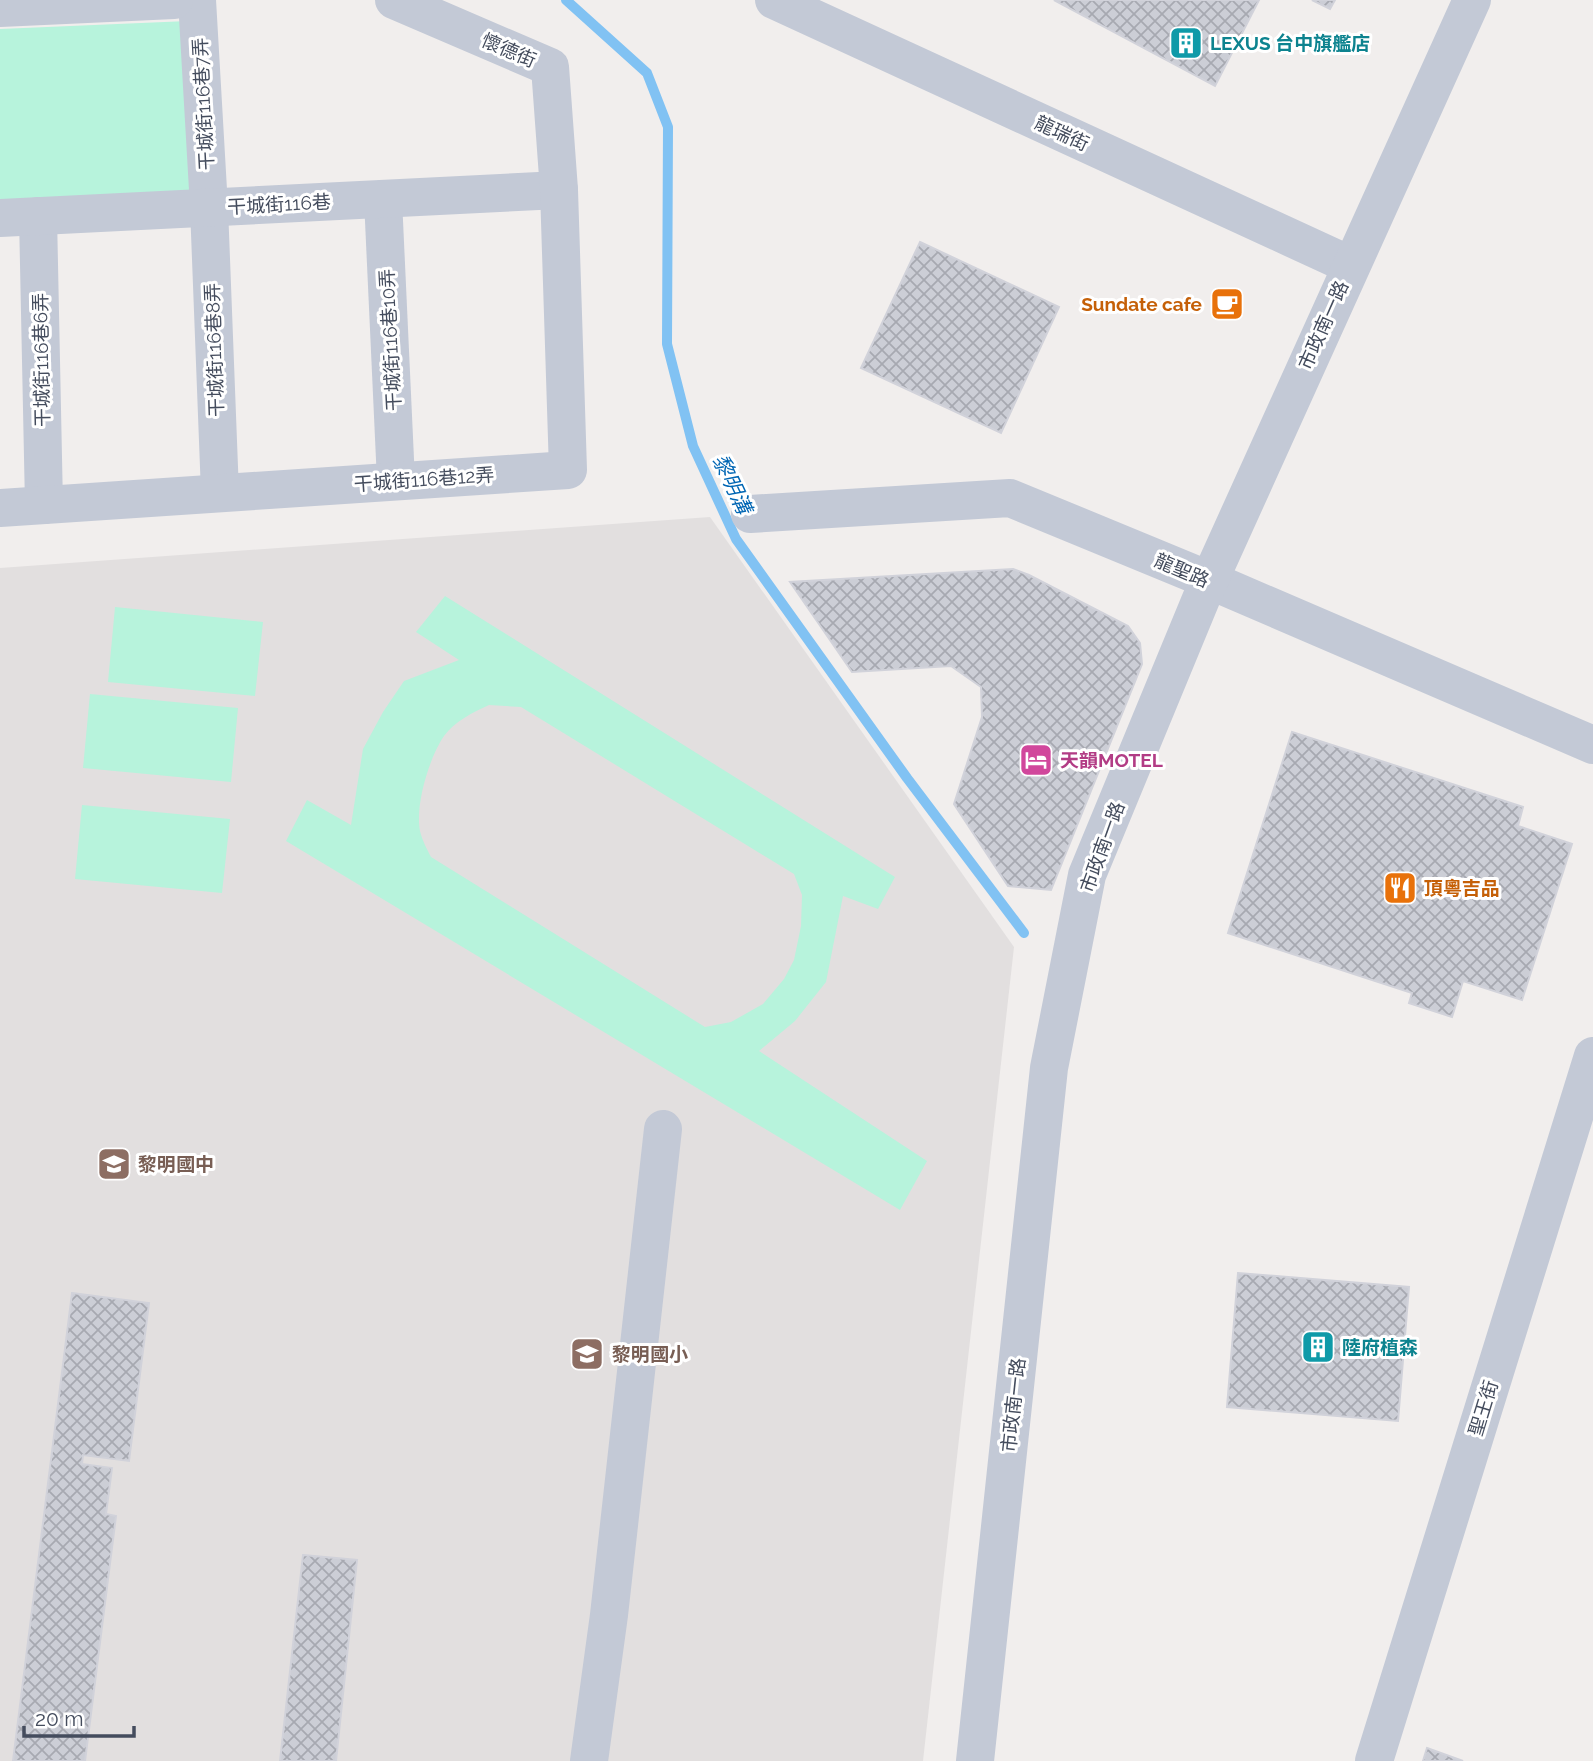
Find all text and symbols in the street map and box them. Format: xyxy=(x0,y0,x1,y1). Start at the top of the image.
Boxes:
building icon: LEXUS 台中旗艦店 xyxy=(1167,24,1205,62)
street label: 懷德街 xyxy=(478,29,540,71)
place label: LEXUS 台中旗艦店 xyxy=(1210,32,1370,54)
street label: 干城街116巷7弄 xyxy=(189,37,217,171)
street label: 龍瑞街 xyxy=(1032,111,1092,155)
street label: 干城街116巷 xyxy=(227,190,331,218)
street label: 干城街116巷10弄 xyxy=(375,268,405,412)
street label: 市政南一路 xyxy=(1294,277,1352,373)
street label: 干城街116巷8弄 xyxy=(201,283,227,417)
cafe icon: Sundate cafe xyxy=(1208,285,1246,323)
street label: 干城街116巷6弄 xyxy=(29,293,53,427)
place label: Sundate cafe xyxy=(1081,293,1202,315)
water label: 黎明溝 xyxy=(708,450,758,520)
street label: 干城街116巷12弄 xyxy=(353,463,495,495)
street label: 龍聖路 xyxy=(1151,549,1213,591)
hotel icon: 天韻MOTEL xyxy=(1017,741,1055,779)
place label: 天韻MOTEL xyxy=(1060,749,1163,771)
street label: 市政南一路 xyxy=(1075,799,1129,895)
restaurant icon: 頂粵吉品 xyxy=(1381,869,1419,907)
place label: 頂粵吉品 xyxy=(1424,877,1500,899)
school or university icon: 黎明國中 xyxy=(95,1145,133,1183)
place label: 黎明國中 xyxy=(138,1153,214,1175)
building icon: 陸府植森 xyxy=(1299,1328,1337,1366)
school or university icon: 黎明國小 xyxy=(568,1335,606,1373)
place label: 陸府植森 xyxy=(1342,1336,1418,1358)
place label: 黎明國小 xyxy=(612,1343,688,1365)
street label: 市政南一路 xyxy=(997,1357,1029,1453)
street label: 聖王街 xyxy=(1464,1378,1502,1438)
scale bar xyxy=(24,1694,135,1738)
text: 20 m xyxy=(35,1706,83,1731)

